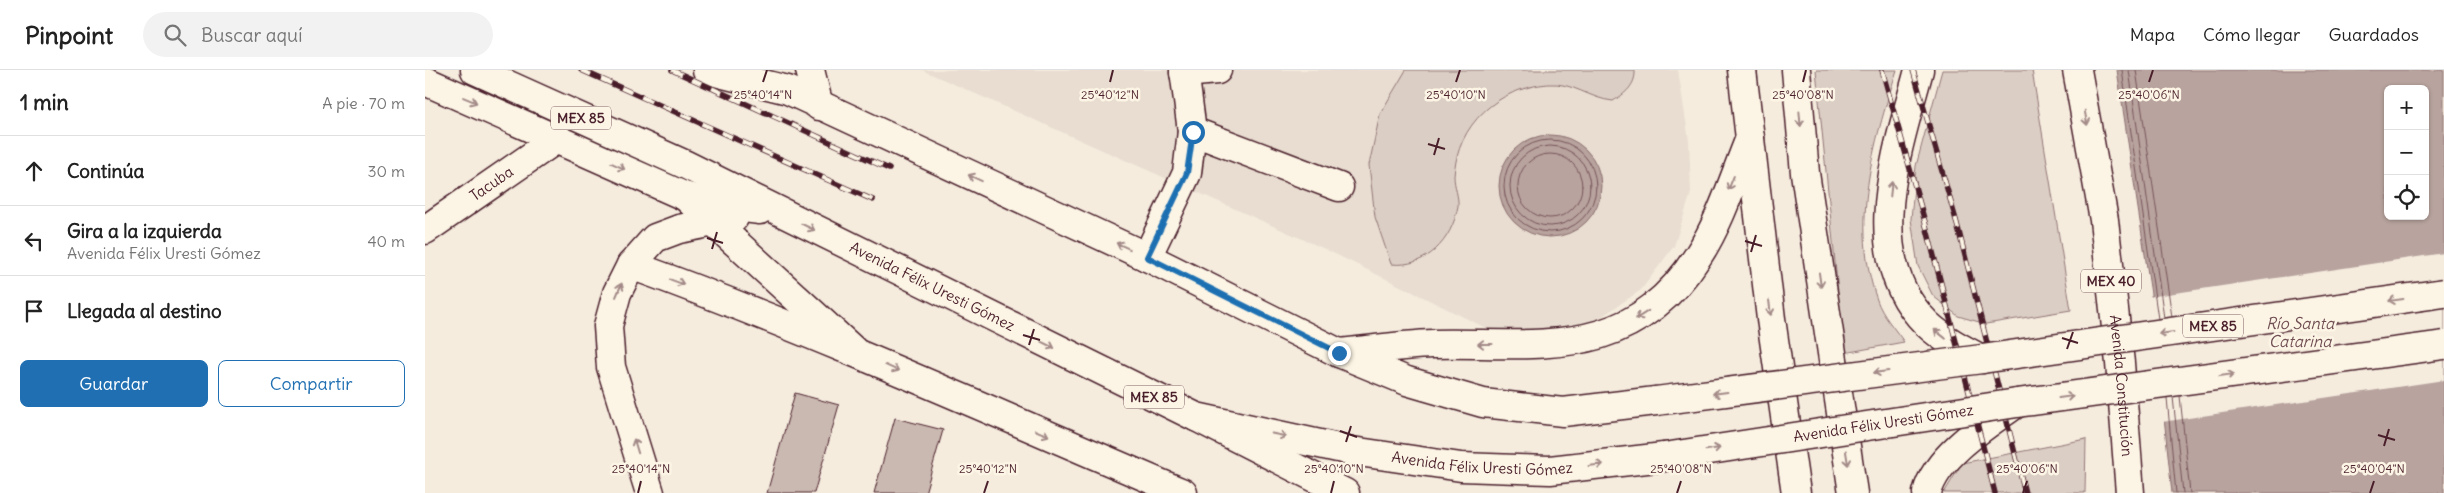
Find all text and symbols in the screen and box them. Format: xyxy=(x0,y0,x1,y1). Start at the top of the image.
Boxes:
search box xyxy=(143,12,493,57)
text: Pinpoint xyxy=(25,20,113,50)
icon: search xyxy=(161,21,189,49)
text: Buscar aquí xyxy=(201,23,302,47)
text: Mapa xyxy=(2130,23,2175,46)
text: Cómo llegar xyxy=(2203,23,2300,46)
text: Guardados xyxy=(2328,23,2419,46)
map controls xyxy=(2384,85,2429,220)
button: + xyxy=(2384,85,2429,130)
text: 25°40'14"N xyxy=(734,87,792,102)
text: 25°40'12"N xyxy=(1081,87,1139,102)
text: 25°40'10"N xyxy=(1426,87,1486,102)
text: 25°40'08"N xyxy=(1772,87,1834,102)
text: 25°40'06"N xyxy=(2118,87,2180,102)
text: 1 min xyxy=(20,89,69,116)
text: A pie · 70 m xyxy=(322,93,405,113)
one-way arrow xyxy=(462,96,477,106)
road number: MEX 85 xyxy=(551,106,611,129)
one-way arrow xyxy=(1795,110,1805,126)
one-way arrow xyxy=(2081,110,2091,126)
route start xyxy=(1182,121,1205,144)
button: − xyxy=(2384,130,2429,175)
icon: ahead xyxy=(20,157,48,185)
text: Continúa xyxy=(67,159,144,183)
text: 30 m xyxy=(368,161,405,181)
one-way arrow xyxy=(611,161,626,171)
street label: Tacuba xyxy=(466,162,517,205)
one-way arrow xyxy=(968,172,983,182)
one-way arrow xyxy=(1726,175,1736,190)
button: locate xyxy=(2384,175,2429,220)
one-way arrow xyxy=(1886,181,1895,197)
text: Gira a la izquierda xyxy=(67,219,222,243)
one-way arrow xyxy=(800,222,815,232)
icon: left xyxy=(20,227,48,255)
text: 40 m xyxy=(367,231,405,251)
street label: Avenida Félix Uresti Gómez xyxy=(847,237,1018,335)
one-way arrow xyxy=(1115,240,1130,250)
text: Avenida Félix Uresti Gómez xyxy=(67,243,261,263)
road number: MEX 40 xyxy=(2081,270,2141,292)
one-way arrow xyxy=(1815,271,1825,287)
one-way arrow xyxy=(669,278,684,287)
one-way arrow xyxy=(615,283,625,298)
one-way arrow xyxy=(2388,295,2404,305)
icon: arrive xyxy=(20,297,48,325)
text: Llegada al destino xyxy=(67,299,222,323)
one-way arrow xyxy=(1765,300,1775,316)
one-way arrow xyxy=(1635,310,1649,321)
water label: Río Santa Catarina xyxy=(2266,313,2335,351)
street label: Avenida Constitución xyxy=(2106,314,2137,457)
road number: MEX 85 xyxy=(2183,315,2243,338)
one-way arrow xyxy=(2158,328,2174,338)
one-way arrow xyxy=(1934,329,1947,340)
one-way arrow xyxy=(1477,339,1494,349)
one-way arrow xyxy=(1040,341,1055,350)
route end xyxy=(1328,342,1351,365)
button: Guardar xyxy=(20,360,208,407)
button: Compartir xyxy=(218,360,405,407)
one-way arrow xyxy=(885,364,900,374)
one-way arrow xyxy=(1873,367,1889,377)
one-way arrow xyxy=(2218,369,2234,379)
road number: MEX 85 xyxy=(1124,386,1184,408)
one-way arrow xyxy=(1712,388,1728,398)
one-way arrow xyxy=(2057,392,2073,402)
street label: Avenida Félix Uresti Gómez xyxy=(1792,400,1975,446)
one-way arrow xyxy=(1034,428,1049,438)
one-way arrow xyxy=(1271,431,1287,440)
one-way arrow xyxy=(630,439,640,455)
one-way arrow xyxy=(1704,444,1720,454)
street label: Avenida Félix Uresti Gómez xyxy=(1390,447,1574,480)
one-way arrow xyxy=(1843,449,1853,465)
one-way arrow xyxy=(1588,460,1604,470)
text: 25°40'14"N xyxy=(612,461,670,476)
text: 25°40'12"N xyxy=(959,461,1017,476)
text: 25°40'10"N xyxy=(1304,461,1364,476)
text: 25°40'08"N xyxy=(1650,461,1712,476)
text: 25°40'06"N xyxy=(1996,461,2058,476)
text: 25°40'04"N xyxy=(2343,461,2405,476)

